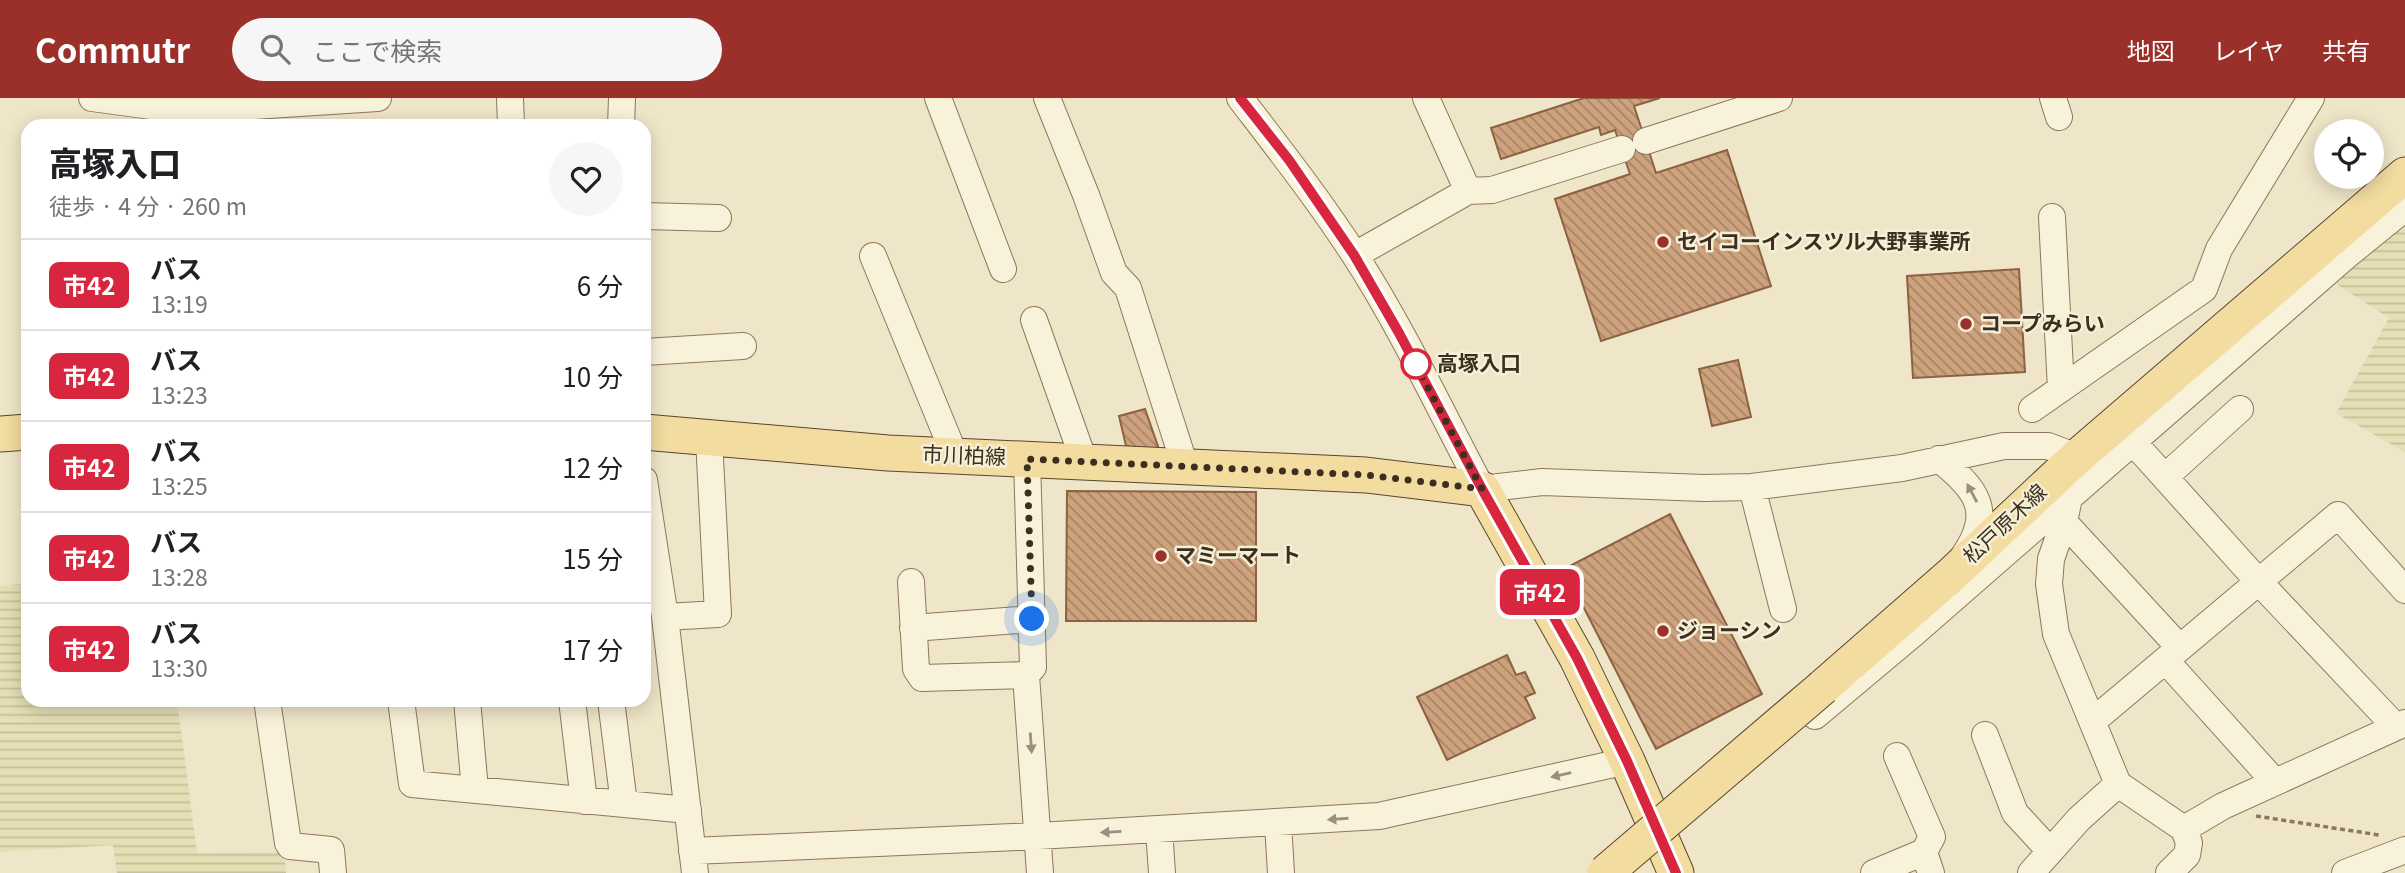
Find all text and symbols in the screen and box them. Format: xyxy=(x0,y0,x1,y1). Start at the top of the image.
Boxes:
search box xyxy=(232,18,722,81)
text: Commutr xyxy=(35,25,190,73)
icon: search xyxy=(256,30,294,68)
text: ここで検索 xyxy=(312,31,442,68)
text: 地図 xyxy=(2127,32,2175,67)
text: レイヤ xyxy=(2213,32,2284,67)
text: 共有 xyxy=(2322,32,2370,67)
map controls xyxy=(2314,119,2384,189)
button: locate xyxy=(2314,119,2384,189)
text: 高塚入口 xyxy=(49,138,181,186)
button: heart xyxy=(549,142,623,216)
text: 徒歩 · 4 分 · 260 m xyxy=(49,188,247,222)
place label: セイコーインスツル大野事業所 xyxy=(1677,225,1971,255)
marker: セイコーインスツル大野事業所 xyxy=(1655,234,1671,250)
text: バス xyxy=(150,249,202,286)
text: 6 分 xyxy=(577,266,623,303)
text: 市42 xyxy=(63,267,115,302)
text: 13:19 xyxy=(150,286,208,320)
place label: コープみらい xyxy=(1980,307,2105,337)
marker: コープみらい xyxy=(1958,316,1974,332)
text: バス xyxy=(150,340,202,377)
place label: 高塚入口 xyxy=(1437,347,1521,377)
marker: 高塚入口 xyxy=(1401,349,1431,379)
text: 10 分 xyxy=(562,357,623,394)
text: 市42 xyxy=(63,358,115,393)
text: 13:23 xyxy=(150,377,208,411)
text: バス xyxy=(150,431,202,468)
street label: 市川柏線 xyxy=(922,438,1007,470)
text: 12 分 xyxy=(562,448,623,485)
text: 市42 xyxy=(63,449,115,484)
text: 13:25 xyxy=(150,468,208,502)
street label: 松戸原木線 xyxy=(1955,476,2052,569)
one-way arrow xyxy=(1966,484,1978,503)
text: バス xyxy=(150,522,202,559)
text: 15 分 xyxy=(562,539,623,576)
place label: マミーマート xyxy=(1175,539,1301,569)
text: 市42 xyxy=(63,540,115,575)
marker: マミーマート xyxy=(1153,548,1169,564)
text: 13:28 xyxy=(150,559,208,593)
line badge: 市42 xyxy=(1500,569,1580,615)
text: 市42 xyxy=(1514,574,1566,609)
your location xyxy=(1014,601,1049,636)
text: バス xyxy=(150,613,202,650)
place label: ジョーシン xyxy=(1677,614,1782,644)
marker: ジョーシン xyxy=(1655,623,1671,639)
text: 17 分 xyxy=(562,630,623,667)
text: 市42 xyxy=(63,631,115,666)
text: 13:30 xyxy=(150,650,208,684)
one-way arrow xyxy=(1026,732,1037,754)
one-way arrow xyxy=(1550,770,1572,781)
one-way arrow xyxy=(1327,814,1349,825)
one-way arrow xyxy=(1099,827,1121,838)

